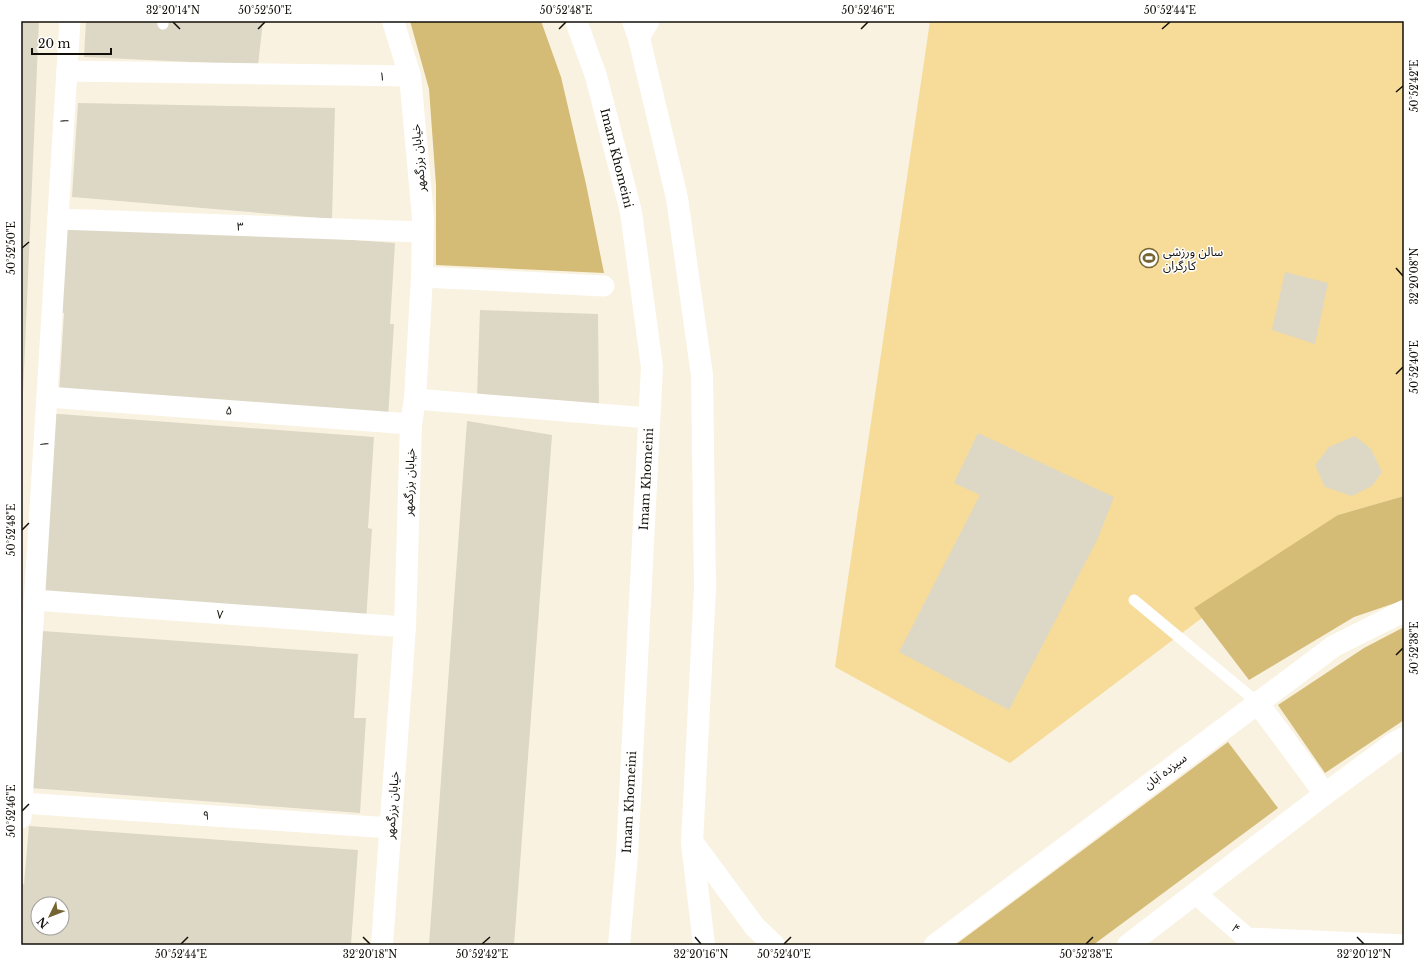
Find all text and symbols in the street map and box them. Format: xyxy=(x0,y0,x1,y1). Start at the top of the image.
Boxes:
text: 32°20'14"N xyxy=(146,4,200,17)
text: 50°52'50"E xyxy=(238,4,292,17)
text: 50°52'48"E xyxy=(540,4,592,17)
text: 50°52'46"E xyxy=(842,4,894,17)
text: 50°52'44"E xyxy=(1144,4,1196,17)
scale bar xyxy=(32,30,111,56)
text: 20 m xyxy=(38,36,70,51)
text: 50°52'42"E xyxy=(1408,60,1421,112)
street label: ۱ xyxy=(378,68,386,84)
street label: Imam Khomeini xyxy=(597,106,637,210)
street label: ۱ xyxy=(56,117,72,125)
street label: خیابان بزرگمهر xyxy=(408,123,429,194)
street label: ۳ xyxy=(236,218,244,234)
text: 50°52'50"E xyxy=(5,221,18,275)
place label: سالن ورزشی کارگران xyxy=(1163,244,1223,273)
sports icon: سالن ورزشی کارگران xyxy=(1138,247,1160,269)
text: 32°20'08"N xyxy=(1408,247,1421,305)
text: 50°52'40"E xyxy=(1408,340,1421,394)
street label: ۵ xyxy=(225,402,233,418)
street label: Imam Khomeini xyxy=(636,427,656,531)
street label: ۱ xyxy=(36,440,52,448)
street label: خیابان بزرگمهر xyxy=(400,448,418,517)
text: 50°52'48"E xyxy=(5,504,18,556)
street label: ۷ xyxy=(216,606,224,622)
text: 50°52'38"E xyxy=(1408,621,1421,675)
street label: Imam Khomeini xyxy=(619,750,639,854)
street label: سیزده آبان xyxy=(1140,750,1190,792)
street label: خیابان بزرگمهر xyxy=(382,771,402,840)
text: 50°52'46"E xyxy=(5,785,18,837)
street label: ۹ xyxy=(202,807,210,823)
north arrow xyxy=(30,896,70,936)
text: N xyxy=(34,914,51,931)
street label: ۴ xyxy=(1228,920,1244,936)
text: 50°52'44"E xyxy=(155,948,207,961)
text: 32°20'18"N xyxy=(343,948,397,961)
text: 50°52'42"E xyxy=(456,948,508,961)
text: 32°20'16"N xyxy=(674,948,728,961)
text: 50°52'40"E xyxy=(757,948,811,961)
text: 50°52'38"E xyxy=(1059,948,1113,961)
text: 32°20'12"N xyxy=(1337,948,1391,961)

